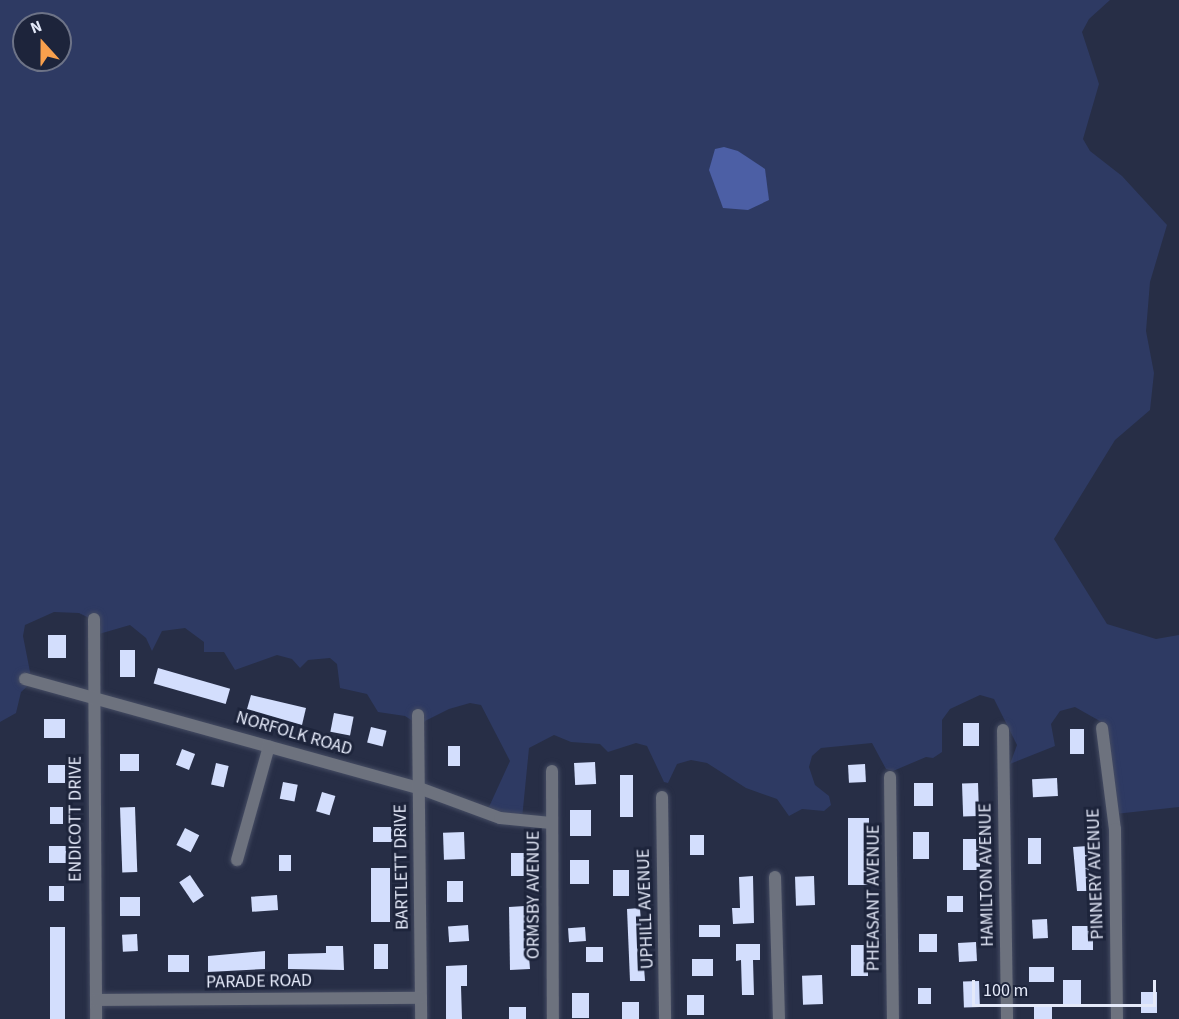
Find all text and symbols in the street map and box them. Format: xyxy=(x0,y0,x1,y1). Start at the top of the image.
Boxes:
north arrow xyxy=(12,12,72,72)
text: N xyxy=(27,15,45,39)
street label: NORFOLK ROAD xyxy=(233,707,355,761)
street label: ENDICOTT DRIVE xyxy=(65,756,87,882)
street label: HAMILTON AVENUE xyxy=(975,803,999,947)
street label: BARTLETT DRIVE xyxy=(390,804,414,930)
street label: PINNERY AVENUE xyxy=(1083,808,1109,940)
street label: PHEASANT AVENUE xyxy=(863,825,885,971)
street label: ORMSBY AVENUE xyxy=(523,831,545,959)
street label: UPHILL AVENUE xyxy=(633,848,659,970)
scale bar xyxy=(975,968,1160,1006)
street label: PARADE ROAD xyxy=(206,970,312,994)
text: 100 m xyxy=(983,978,1028,1003)

